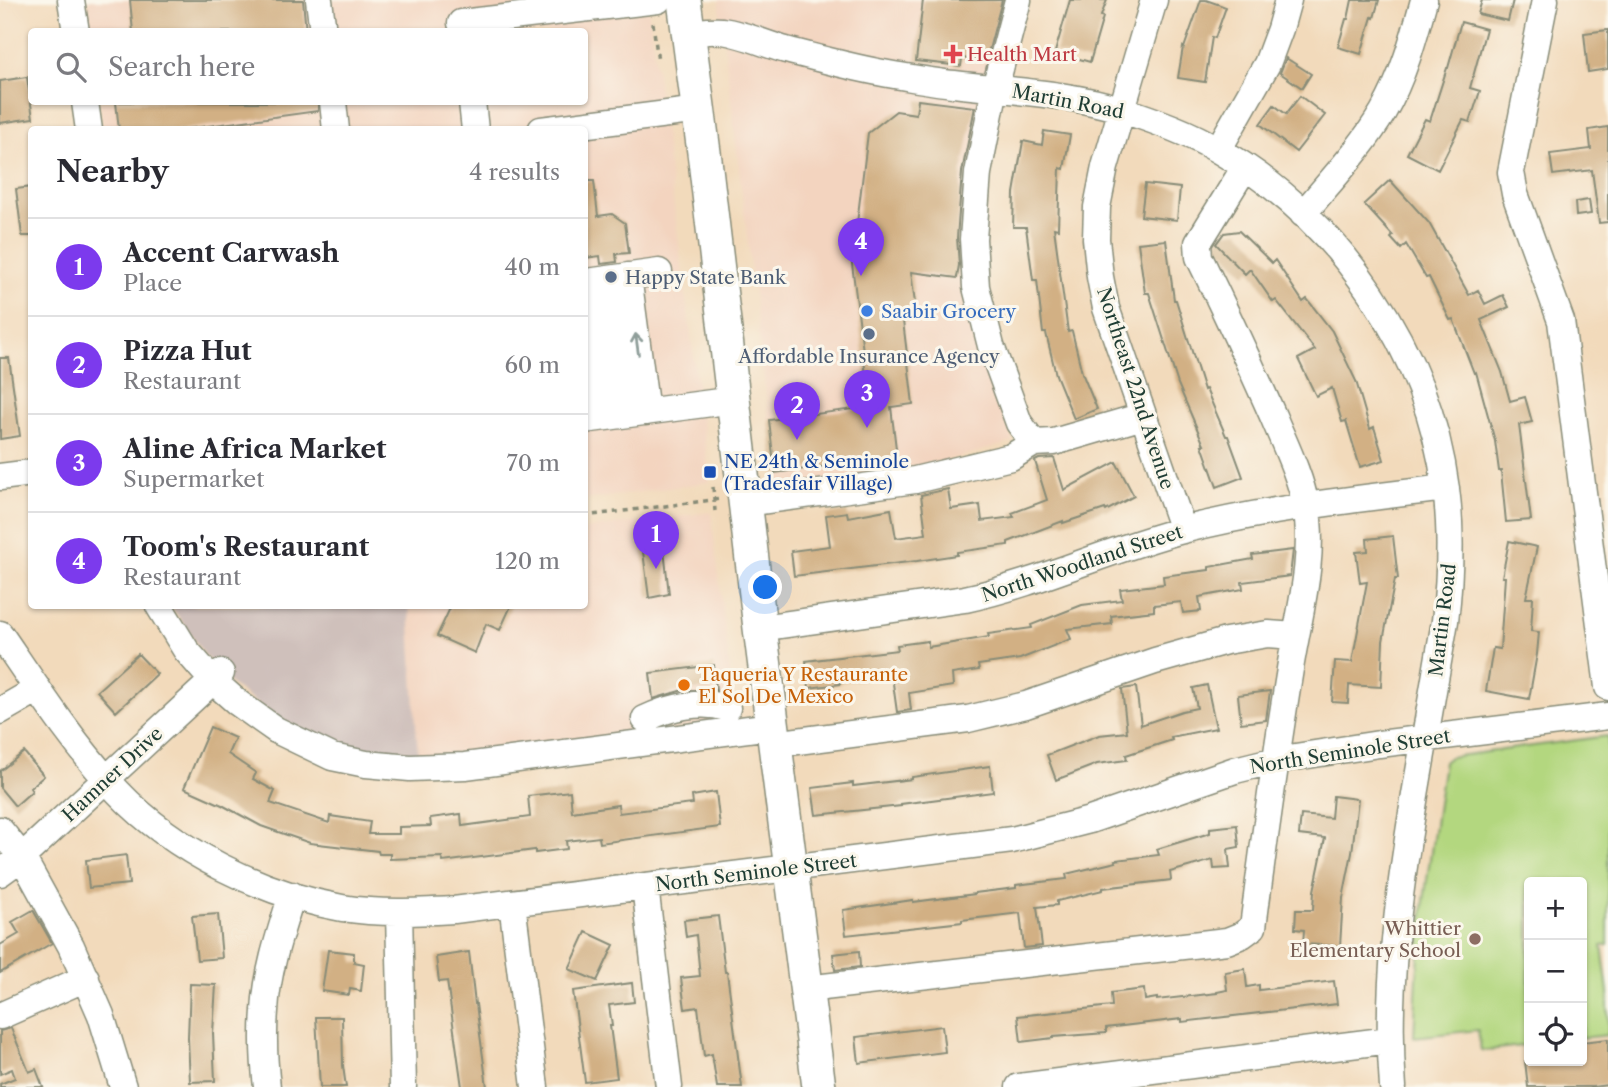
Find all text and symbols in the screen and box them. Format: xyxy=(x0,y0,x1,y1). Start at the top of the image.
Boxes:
search box xyxy=(28,28,588,105)
place label: Health Mart xyxy=(967,43,1077,66)
marker: Health Mart xyxy=(945,46,961,62)
icon: search xyxy=(52,48,90,86)
text: Search here xyxy=(108,51,255,83)
street label: Martin Road xyxy=(1010,79,1126,124)
text: Nearby xyxy=(56,153,169,190)
text: 4 results xyxy=(469,158,560,186)
pin: 4 xyxy=(838,218,884,276)
text: Accent Carwash xyxy=(123,237,339,269)
text: 1 xyxy=(74,253,84,281)
text: 40 m xyxy=(505,253,560,281)
place label: Happy State Bank xyxy=(625,266,787,289)
text: Place xyxy=(123,269,182,297)
marker: Happy State Bank xyxy=(603,269,619,285)
street label: Northeast 22nd Avenue xyxy=(1092,284,1179,492)
place label: Saabir Grocery xyxy=(881,300,1017,323)
marker: Saabir Grocery xyxy=(859,303,875,319)
marker: Affordable Insurance Agency xyxy=(861,326,877,342)
one-way arrow xyxy=(631,333,644,356)
text: Pizza Hut xyxy=(123,335,252,367)
place label: Affordable Insurance Agency xyxy=(737,345,1000,368)
text: 2 xyxy=(72,351,86,379)
text: 60 m xyxy=(504,351,560,379)
text: Restaurant xyxy=(123,367,241,395)
pin: 3 xyxy=(844,370,890,428)
pin: 2 xyxy=(774,382,820,440)
text: Aline Africa Market xyxy=(123,433,387,465)
text: 3 xyxy=(73,449,86,477)
text: 70 m xyxy=(507,449,560,477)
place label: NE 24th & Seminole (Tradesfair Village) xyxy=(724,450,909,495)
marker: NE 24th & Seminole (Tradesfair Village) xyxy=(702,464,718,480)
text: Supermarket xyxy=(123,465,264,493)
pin: 1 xyxy=(633,511,679,569)
street label: North Woodland Street xyxy=(979,520,1186,607)
text: Toom's Restaurant xyxy=(123,531,369,563)
text: 4 xyxy=(72,547,86,575)
text: 120 m xyxy=(495,547,560,575)
street label: Martin Road xyxy=(1424,562,1461,678)
text: Restaurant xyxy=(123,563,241,591)
your location xyxy=(748,570,782,604)
place label: Taqueria Y Restaurante El Sol De Mexico xyxy=(698,663,908,708)
marker: Taqueria Y Restaurante El Sol De Mexico xyxy=(676,677,692,693)
street label: Hamner Drive xyxy=(58,722,167,827)
street label: North Seminole Street xyxy=(1248,724,1452,779)
street label: North Seminole Street xyxy=(654,849,858,896)
map controls xyxy=(1524,877,1587,1066)
button: + xyxy=(1524,877,1587,940)
place label: Whittier Elementary School xyxy=(1289,917,1461,962)
marker: Whittier Elementary School xyxy=(1467,931,1483,947)
button: − xyxy=(1524,940,1587,1003)
button: locate xyxy=(1524,1003,1587,1066)

